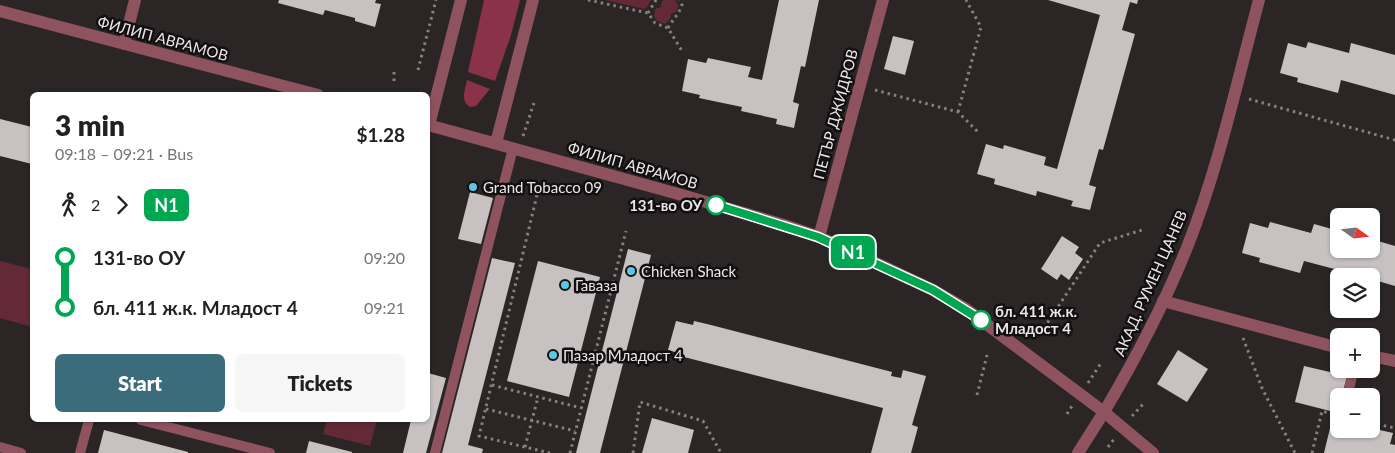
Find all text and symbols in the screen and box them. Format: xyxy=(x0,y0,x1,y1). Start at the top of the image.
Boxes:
street label: ФИЛИП АВРАМОВ xyxy=(96,12,230,64)
street label: ПЕТЪР ДЖИДРОВ xyxy=(809,47,861,181)
text: 3 min xyxy=(55,108,125,142)
text: $1.28 xyxy=(356,123,405,146)
street label: ФИЛИП АВРАМОВ xyxy=(566,138,700,192)
text: 09:18 – 09:21 · Bus xyxy=(55,144,193,163)
place label: Grand Tobacco 09 xyxy=(483,178,602,196)
marker: Grand Tobacco 09 xyxy=(467,181,479,193)
icon: walk xyxy=(55,191,83,219)
icon: forward xyxy=(108,191,136,219)
text: N1 xyxy=(154,194,179,216)
text: 2 xyxy=(91,195,100,214)
marker: 131-во ОУ xyxy=(706,195,726,215)
place label: 131-во ОУ xyxy=(629,196,702,214)
street label: АКАД. РУМЕН ЦАНЕВ xyxy=(1110,207,1190,359)
north arrow xyxy=(1330,208,1380,258)
map controls xyxy=(1330,208,1380,438)
line badge: N1 xyxy=(830,236,876,268)
text: N1 xyxy=(841,241,865,263)
text: 131-во ОУ xyxy=(93,246,185,269)
text: 09:20 xyxy=(364,248,405,267)
place label: Chicken Shack xyxy=(641,262,736,280)
marker: Chicken Shack xyxy=(625,265,637,277)
button: layers xyxy=(1330,268,1380,318)
place label: Гаваза xyxy=(575,276,617,294)
marker: Гаваза xyxy=(559,279,571,291)
text: бл. 411 ж.к. Младост 4 xyxy=(93,296,298,319)
text: 09:21 xyxy=(364,298,405,317)
place label: бл. 411 ж.к. Младост 4 xyxy=(995,302,1077,337)
marker: бл. 411 ж.к. Младост 4 xyxy=(971,310,991,330)
button: + xyxy=(1330,328,1380,378)
place label: Пазар Младост 4 xyxy=(563,346,683,364)
marker: Пазар Младост 4 xyxy=(547,349,559,361)
button: Start xyxy=(55,354,225,412)
button: Tickets xyxy=(235,354,405,412)
button: − xyxy=(1330,388,1380,438)

